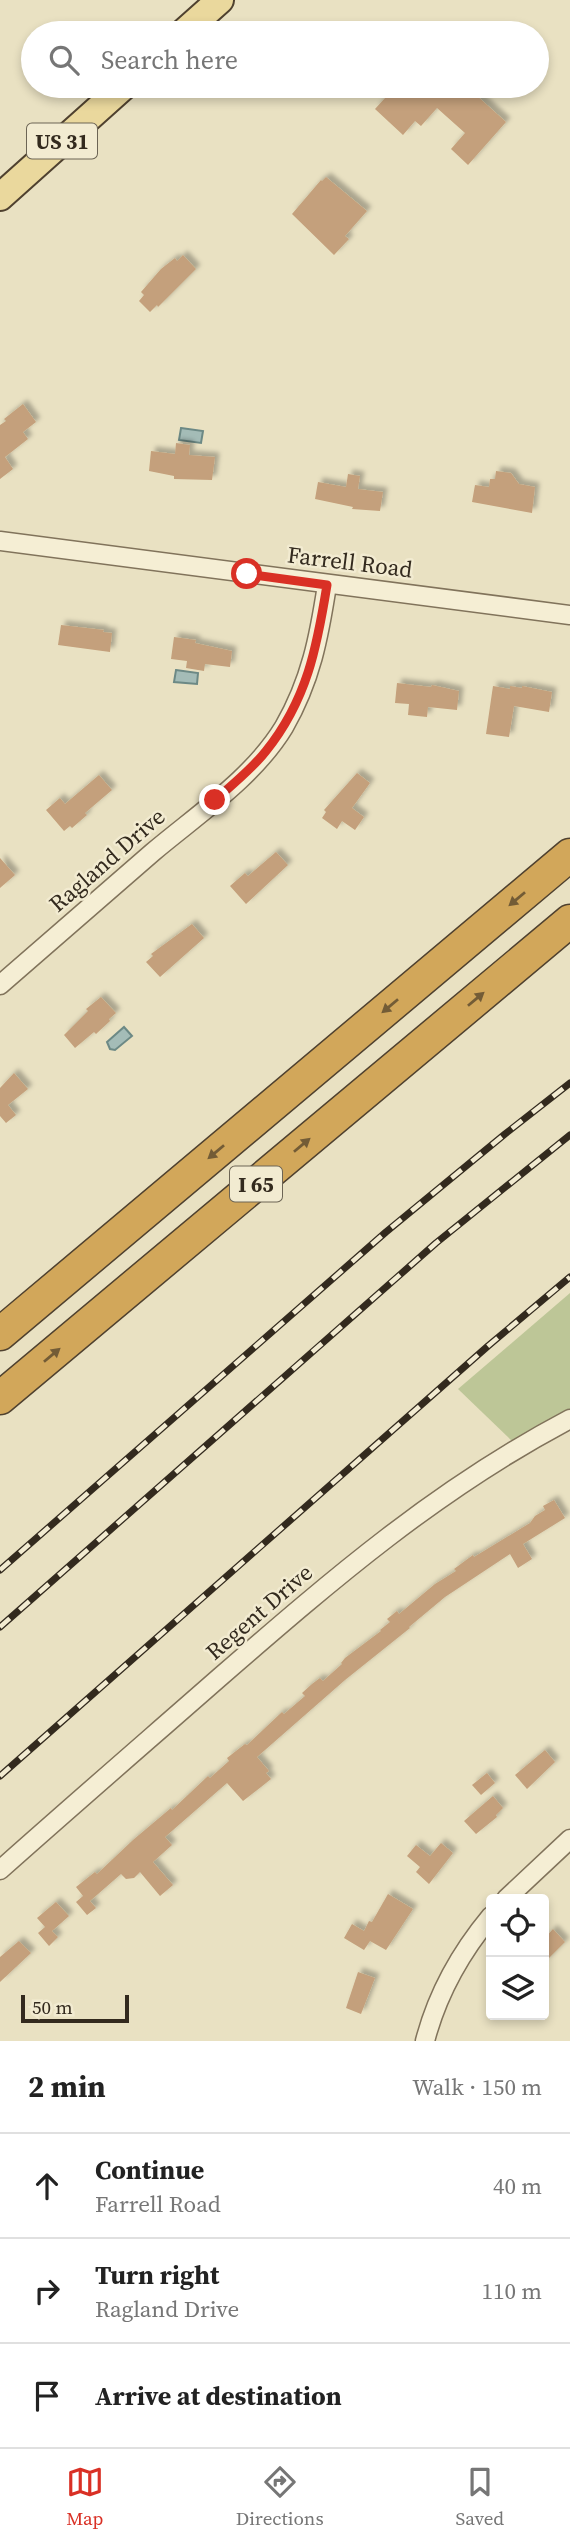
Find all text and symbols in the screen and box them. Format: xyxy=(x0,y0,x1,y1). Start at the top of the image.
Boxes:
search box xyxy=(21,21,549,98)
icon: search xyxy=(45,41,83,79)
text: Search here xyxy=(101,42,238,78)
road number: US 31 xyxy=(27,124,97,158)
street label: Farrell Road xyxy=(286,538,414,586)
route start xyxy=(231,558,262,589)
route end xyxy=(199,784,230,815)
street label: Ragland Drive xyxy=(42,801,172,919)
one-way arrow xyxy=(509,891,526,906)
one-way arrow xyxy=(467,991,485,1007)
one-way arrow xyxy=(382,998,399,1013)
one-way arrow xyxy=(292,1138,310,1153)
one-way arrow xyxy=(207,1144,225,1160)
road number: I 65 xyxy=(230,1166,282,1202)
one-way arrow xyxy=(43,1347,61,1362)
street label: Regent Drive xyxy=(199,1557,319,1667)
map controls xyxy=(486,1894,549,2020)
button: locate xyxy=(486,1894,549,1957)
button: layers xyxy=(486,1957,549,2020)
scale bar xyxy=(21,1992,130,2024)
text: 50 m xyxy=(32,1994,73,2020)
text: 2 min xyxy=(28,2066,106,2107)
text: Walk · 150 m xyxy=(412,2071,542,2103)
text: Continue xyxy=(95,2152,204,2188)
icon: ahead xyxy=(28,2167,66,2205)
text: 40 m xyxy=(493,2170,542,2202)
text: Farrell Road xyxy=(95,2188,221,2220)
text: Turn right xyxy=(95,2257,219,2293)
icon: right xyxy=(28,2272,66,2310)
text: 110 m xyxy=(481,2275,542,2307)
text: Ragland Drive xyxy=(95,2293,239,2325)
icon: arrive xyxy=(28,2377,66,2415)
text: Arrive at destination xyxy=(95,2378,342,2414)
tab: Map xyxy=(66,2463,104,2531)
tab: Directions xyxy=(236,2463,324,2531)
tab: Saved xyxy=(455,2463,504,2531)

